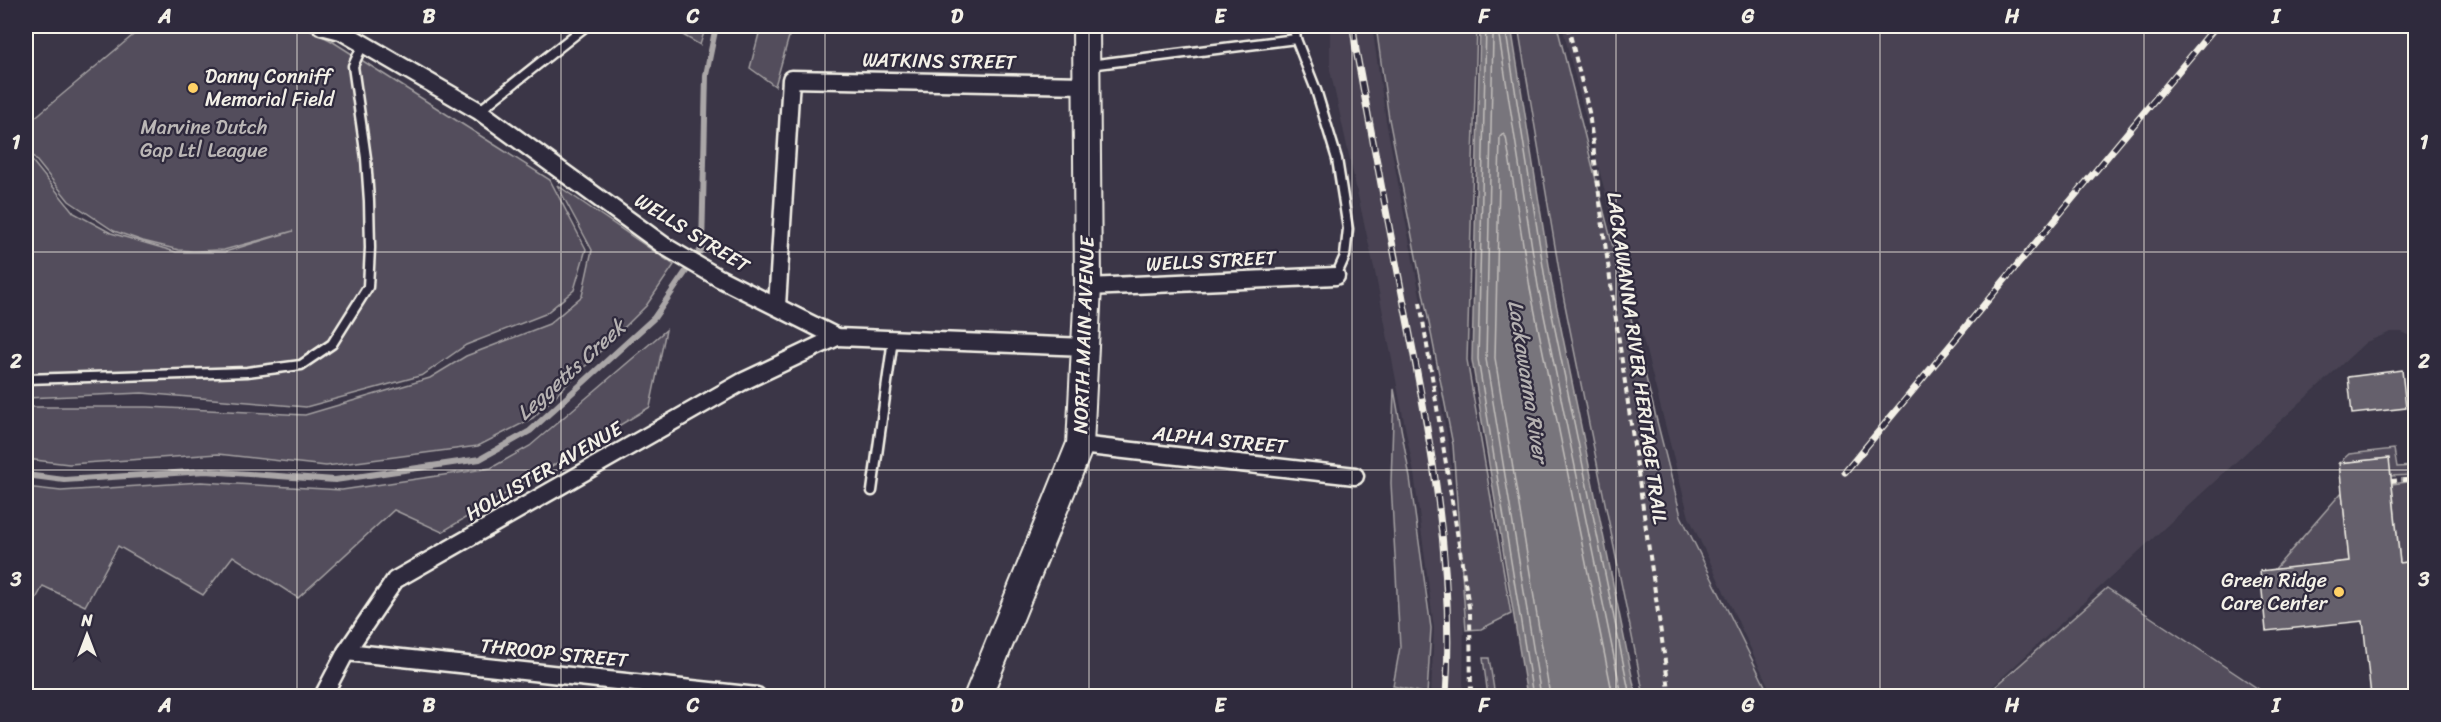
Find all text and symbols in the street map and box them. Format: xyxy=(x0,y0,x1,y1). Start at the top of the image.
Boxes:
text: A xyxy=(157,0,172,34)
text: B xyxy=(423,0,436,34)
text: C xyxy=(686,0,700,34)
text: D xyxy=(951,0,964,34)
text: E xyxy=(1214,0,1227,34)
text: F xyxy=(1478,0,1491,34)
text: G xyxy=(1741,0,1755,34)
text: H xyxy=(2004,0,2020,34)
text: I xyxy=(2271,0,2282,34)
street label: WATKINS STREET xyxy=(862,42,1017,80)
place label: Danny Conniff Memorial Field xyxy=(205,59,336,117)
marker: Danny Conniff Memorial Field xyxy=(186,81,200,95)
park label: Marvine Dutch Gap Ltl League xyxy=(140,110,268,168)
text: 1 xyxy=(12,125,21,160)
text: 1 xyxy=(2420,125,2429,160)
street label: WELLS STREET xyxy=(628,184,758,283)
street label: LACKAWANNA RIVER HERITAGE TRAIL xyxy=(1596,190,1678,527)
street label: NORTH MAIN AVENUE xyxy=(1063,234,1105,434)
street label: WELLS STREET xyxy=(1145,240,1278,282)
water label: Lackawanna River xyxy=(1496,297,1560,469)
water label: Leggetts Creek xyxy=(507,308,637,430)
text: 2 xyxy=(9,344,22,379)
text: 2 xyxy=(2417,344,2430,379)
street label: HOLLISTER AVENUE xyxy=(459,411,631,530)
street label: ALPHA STREET xyxy=(1150,415,1291,465)
text: 3 xyxy=(10,562,22,597)
text: 3 xyxy=(2418,562,2430,597)
place label: Green Ridge Care Center xyxy=(2221,563,2329,621)
marker: Green Ridge Care Center xyxy=(2332,585,2346,599)
north arrow xyxy=(57,605,117,665)
text: N xyxy=(80,606,93,635)
street label: THROOP STREET xyxy=(479,628,631,678)
text: A xyxy=(157,688,172,722)
text: B xyxy=(423,688,436,722)
text: C xyxy=(686,688,700,722)
text: D xyxy=(951,688,964,722)
text: E xyxy=(1214,688,1227,722)
text: F xyxy=(1478,688,1491,722)
text: G xyxy=(1741,688,1755,722)
text: H xyxy=(2004,688,2020,722)
text: I xyxy=(2271,688,2282,722)

